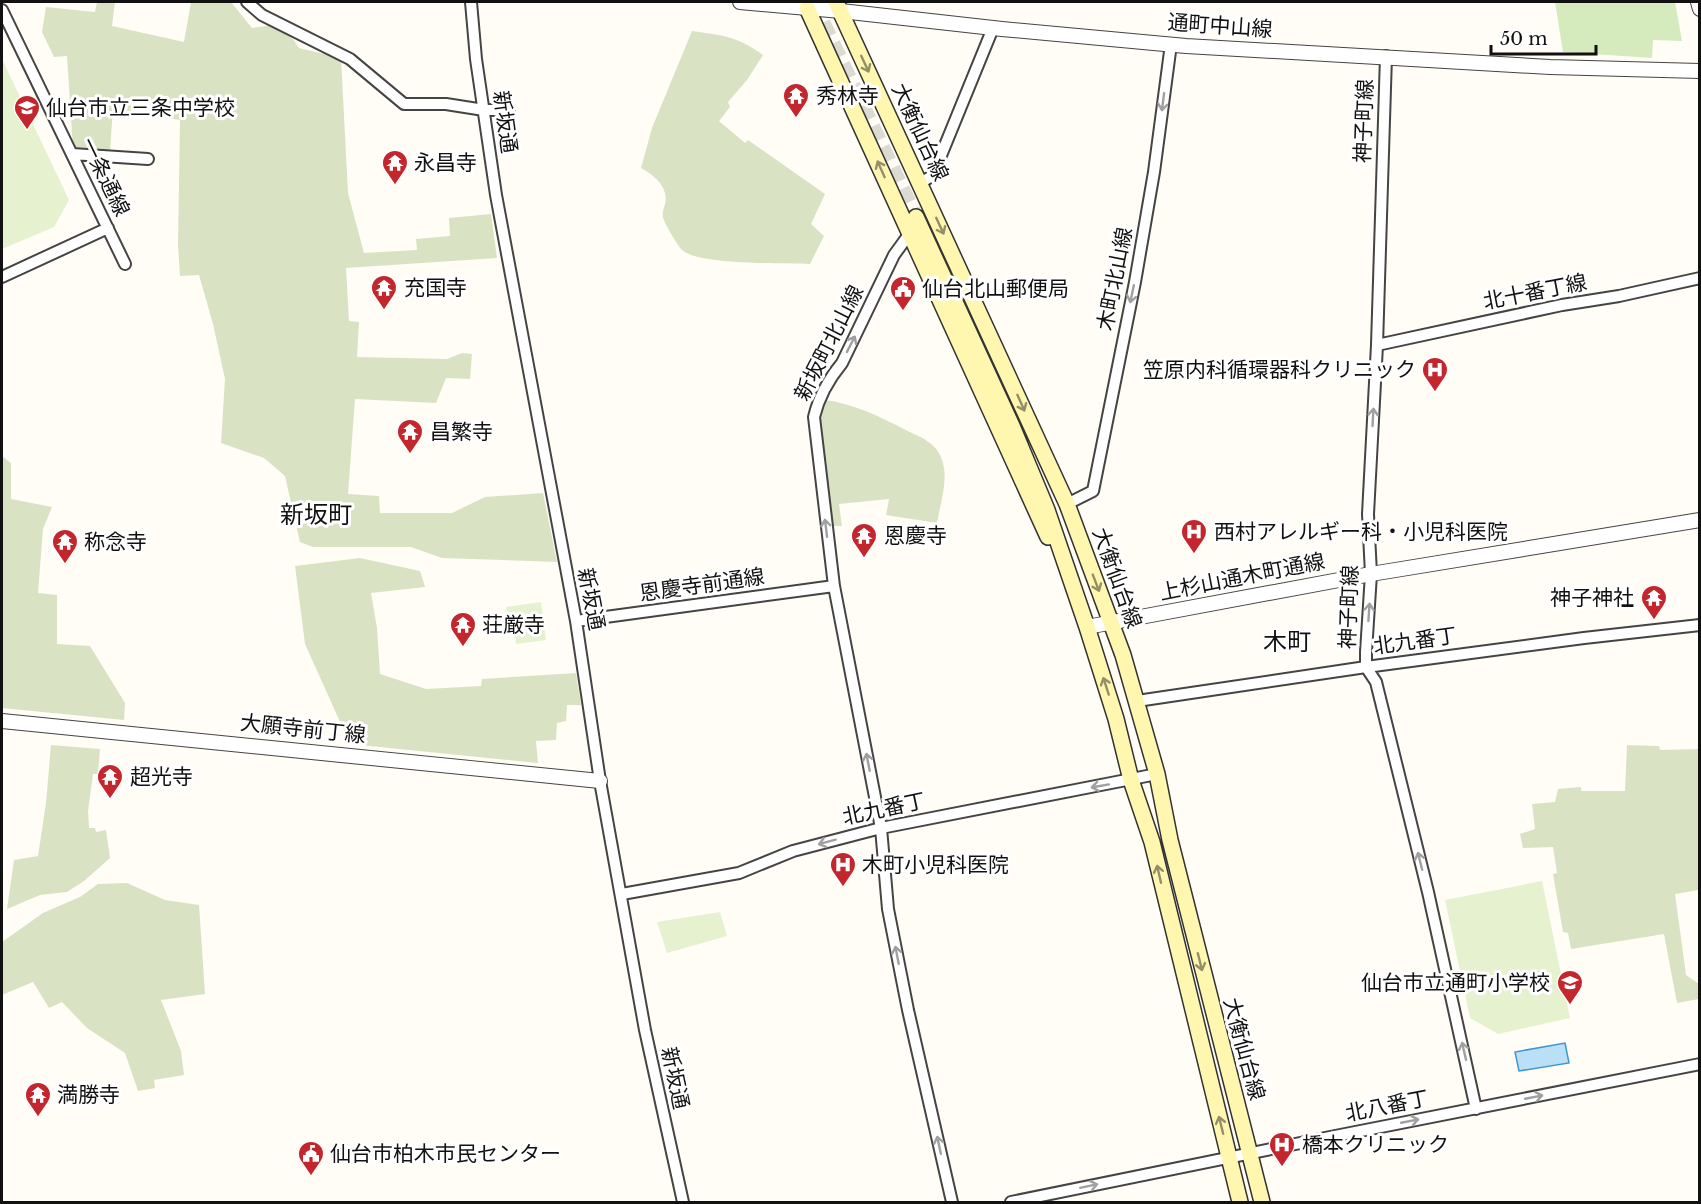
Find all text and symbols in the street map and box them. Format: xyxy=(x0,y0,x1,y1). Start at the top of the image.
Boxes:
street label: 通町中山線 xyxy=(1167,9,1273,43)
scale bar xyxy=(1491,18,1596,56)
text: 50 m xyxy=(1500,28,1548,50)
one-way arrow xyxy=(860,54,872,72)
street label: 大衡仙台線 xyxy=(886,79,954,185)
street label: 神子町線 xyxy=(1350,79,1378,163)
temple icon: 秀林寺 xyxy=(781,81,811,119)
place label: 秀林寺 xyxy=(816,83,879,109)
street label: 新坂通 xyxy=(488,89,522,155)
one-way arrow xyxy=(1158,92,1169,111)
school or university icon: 仙台市立三条中学校 xyxy=(12,93,42,131)
place label: 仙台市立三条中学校 xyxy=(46,95,235,121)
street label: 一条通線 xyxy=(75,134,135,220)
temple icon: 永昌寺 xyxy=(380,148,410,186)
place label: 永昌寺 xyxy=(414,150,477,176)
one-way arrow xyxy=(875,161,886,179)
one-way arrow xyxy=(935,216,947,234)
street label: 木町北山線 xyxy=(1092,225,1138,333)
street label: 北十番丁線 xyxy=(1481,269,1589,315)
temple icon: 充国寺 xyxy=(369,273,399,311)
public building icon: 仙台北山郵便局 xyxy=(888,274,918,312)
place label: 充国寺 xyxy=(404,275,467,301)
place label: 仙台北山郵便局 xyxy=(922,276,1069,302)
street label: 新坂町北山線 xyxy=(789,281,869,405)
one-way arrow xyxy=(1126,284,1137,304)
one-way arrow xyxy=(846,335,858,353)
hospital icon: 笠原内科循環器科クリニック xyxy=(1420,355,1450,393)
place label: 笠原内科循環器科クリニック xyxy=(1143,357,1416,383)
one-way arrow xyxy=(1016,393,1027,412)
one-way arrow xyxy=(1368,408,1379,428)
temple icon: 昌繁寺 xyxy=(395,417,425,455)
place label: 昌繁寺 xyxy=(430,419,493,445)
district label: 新坂町 xyxy=(280,500,352,529)
hospital icon: 西村アレルギー科・小児科医院 xyxy=(1179,517,1209,555)
one-way arrow xyxy=(821,519,832,539)
place label: 西村アレルギー科・小児科医院 xyxy=(1214,519,1508,545)
temple icon: 恩慶寺 xyxy=(849,521,879,559)
place label: 恩慶寺 xyxy=(884,523,947,549)
street label: 大衡仙台線 xyxy=(1087,524,1147,632)
temple icon: 称念寺 xyxy=(50,527,80,565)
place label: 称念寺 xyxy=(84,529,147,555)
street label: 上杉山通木町通線 xyxy=(1157,548,1327,606)
street label: 恩慶寺前通線 xyxy=(638,563,766,607)
street label: 神子町線 xyxy=(1335,565,1363,649)
street label: 新坂通 xyxy=(572,566,610,632)
one-way arrow xyxy=(1092,573,1103,592)
temple icon: 神子神社 xyxy=(1639,583,1669,621)
place label: 神子神社 xyxy=(1550,585,1634,611)
one-way arrow xyxy=(1363,602,1374,622)
temple icon: 荘厳寺 xyxy=(448,610,478,648)
place label: 荘厳寺 xyxy=(482,612,545,638)
street label: 北九番丁 xyxy=(1372,622,1458,660)
district label: 木町 xyxy=(1263,627,1311,656)
one-way arrow xyxy=(1099,677,1110,696)
street label: 大願寺前丁線 xyxy=(239,709,367,749)
one-way arrow xyxy=(862,753,873,773)
temple icon: 超光寺 xyxy=(95,762,125,800)
place label: 超光寺 xyxy=(130,764,193,790)
one-way arrow xyxy=(1091,781,1111,792)
street label: 北九番丁 xyxy=(840,788,928,830)
one-way arrow xyxy=(818,837,837,848)
hospital icon: 木町小児科医院 xyxy=(828,850,858,888)
place label: 木町小児科医院 xyxy=(862,852,1009,878)
one-way arrow xyxy=(1414,852,1426,871)
one-way arrow xyxy=(1153,864,1165,883)
one-way arrow xyxy=(891,946,902,965)
one-way arrow xyxy=(1194,952,1206,971)
school or university icon: 仙台市立通町小学校 xyxy=(1555,968,1585,1006)
place label: 仙台市立通町小学校 xyxy=(1361,970,1550,996)
street label: 大衡仙台線 xyxy=(1218,995,1270,1103)
one-way arrow xyxy=(1457,1042,1469,1061)
street label: 新坂通 xyxy=(656,1044,694,1112)
temple icon: 満勝寺 xyxy=(23,1080,53,1118)
place label: 満勝寺 xyxy=(57,1082,120,1108)
street label: 北八番丁 xyxy=(1343,1085,1431,1127)
one-way arrow xyxy=(1523,1091,1543,1102)
one-way arrow xyxy=(1400,1115,1419,1126)
one-way arrow xyxy=(1214,1116,1226,1135)
hospital icon: 橋本クリニック xyxy=(1267,1130,1297,1168)
place label: 橋本クリニック xyxy=(1302,1132,1449,1158)
one-way arrow xyxy=(933,1136,944,1156)
public building icon: 仙台市柏木市民センター xyxy=(296,1139,326,1177)
place label: 仙台市柏木市民センター xyxy=(330,1141,561,1167)
one-way arrow xyxy=(1080,1180,1099,1192)

